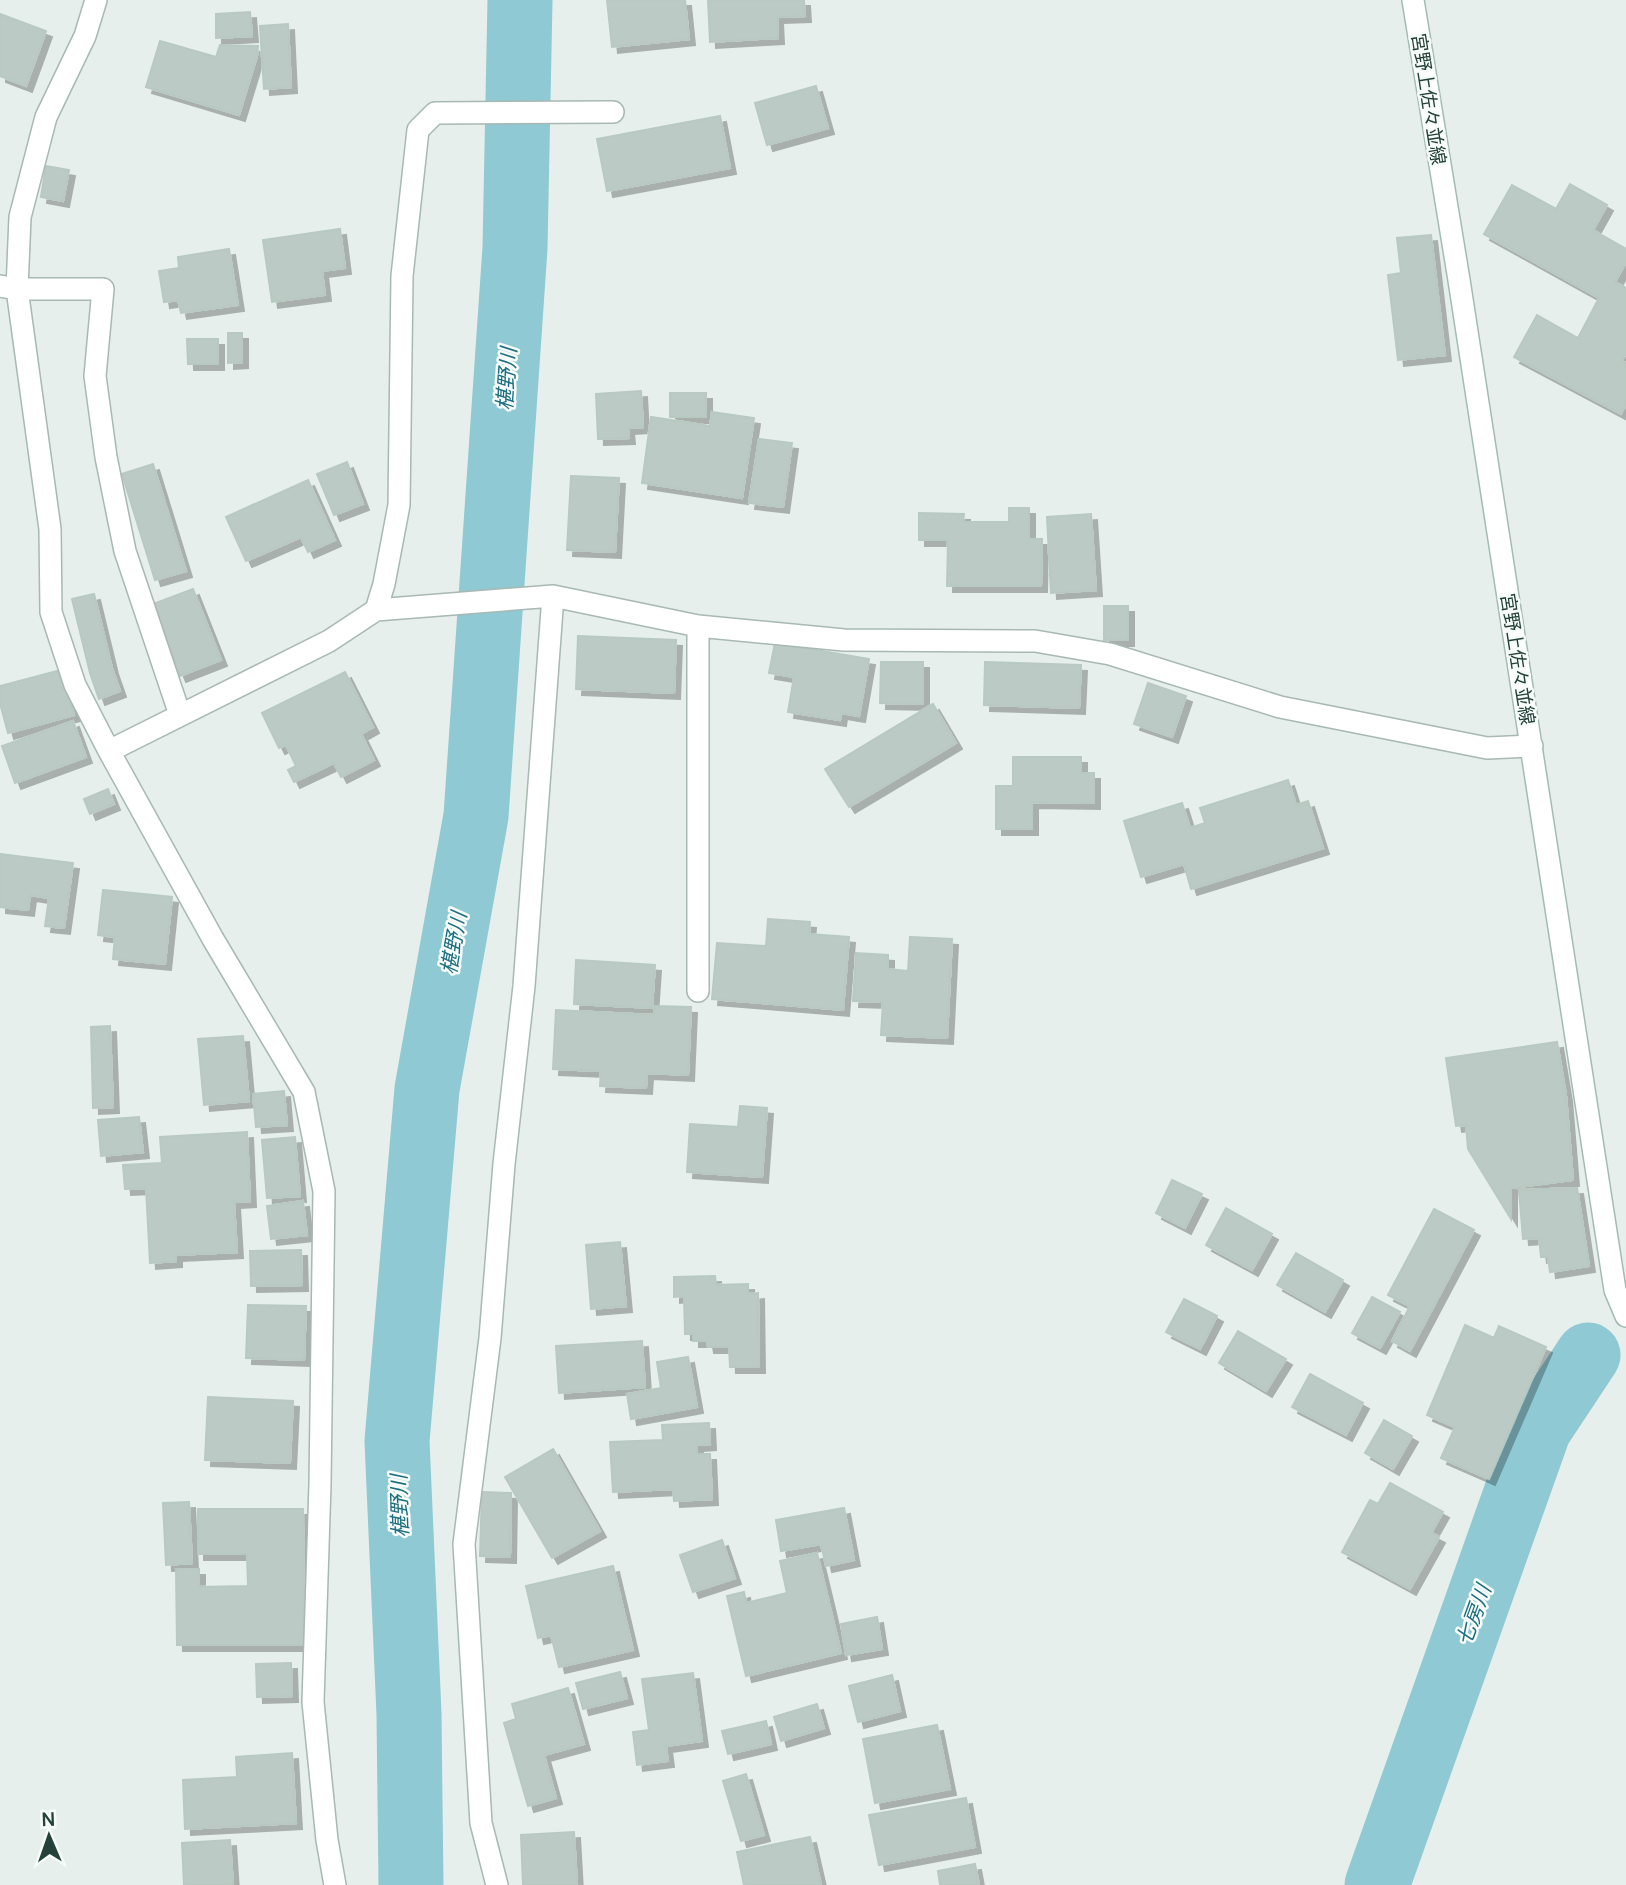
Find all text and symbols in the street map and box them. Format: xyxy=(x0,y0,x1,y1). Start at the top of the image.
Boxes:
street label: 宮野上佐々並線 xyxy=(1406,31,1452,167)
water label: 椹野川 xyxy=(490,345,522,411)
street label: 宮野上佐々並線 xyxy=(1495,591,1541,727)
water label: 椹野川 xyxy=(434,908,473,976)
water label: 椹野川 xyxy=(384,1472,414,1538)
water label: 七房川 xyxy=(1449,1579,1498,1649)
north arrow xyxy=(14,1801,84,1871)
text: N xyxy=(41,1806,56,1832)

